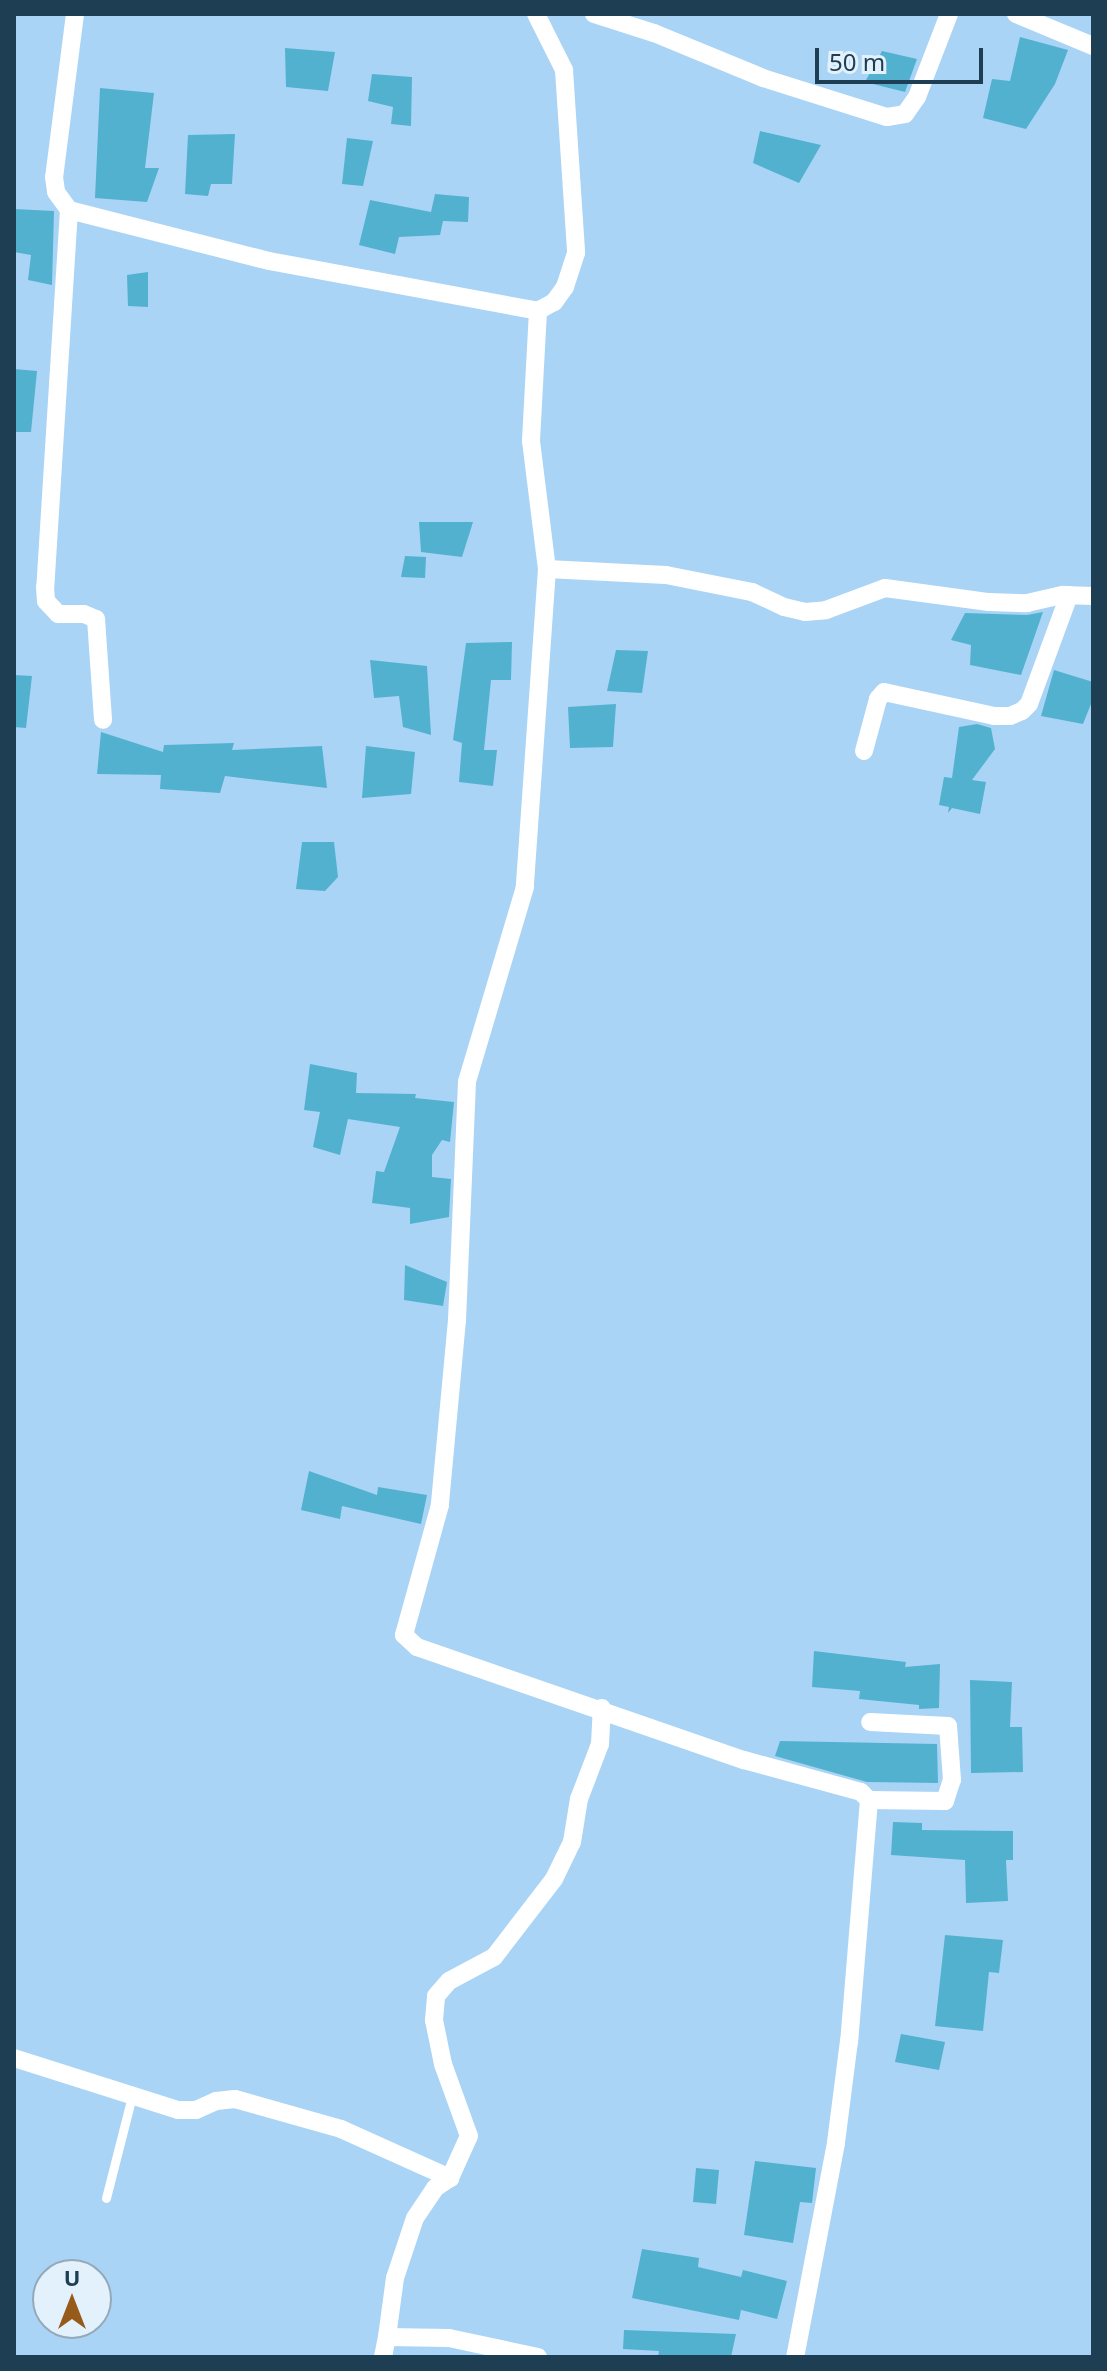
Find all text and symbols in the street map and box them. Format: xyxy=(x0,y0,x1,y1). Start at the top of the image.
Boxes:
scale bar xyxy=(819,32,987,82)
text: 50 m xyxy=(829,45,885,78)
north arrow xyxy=(32,2259,112,2339)
text: U xyxy=(64,2262,80,2292)

